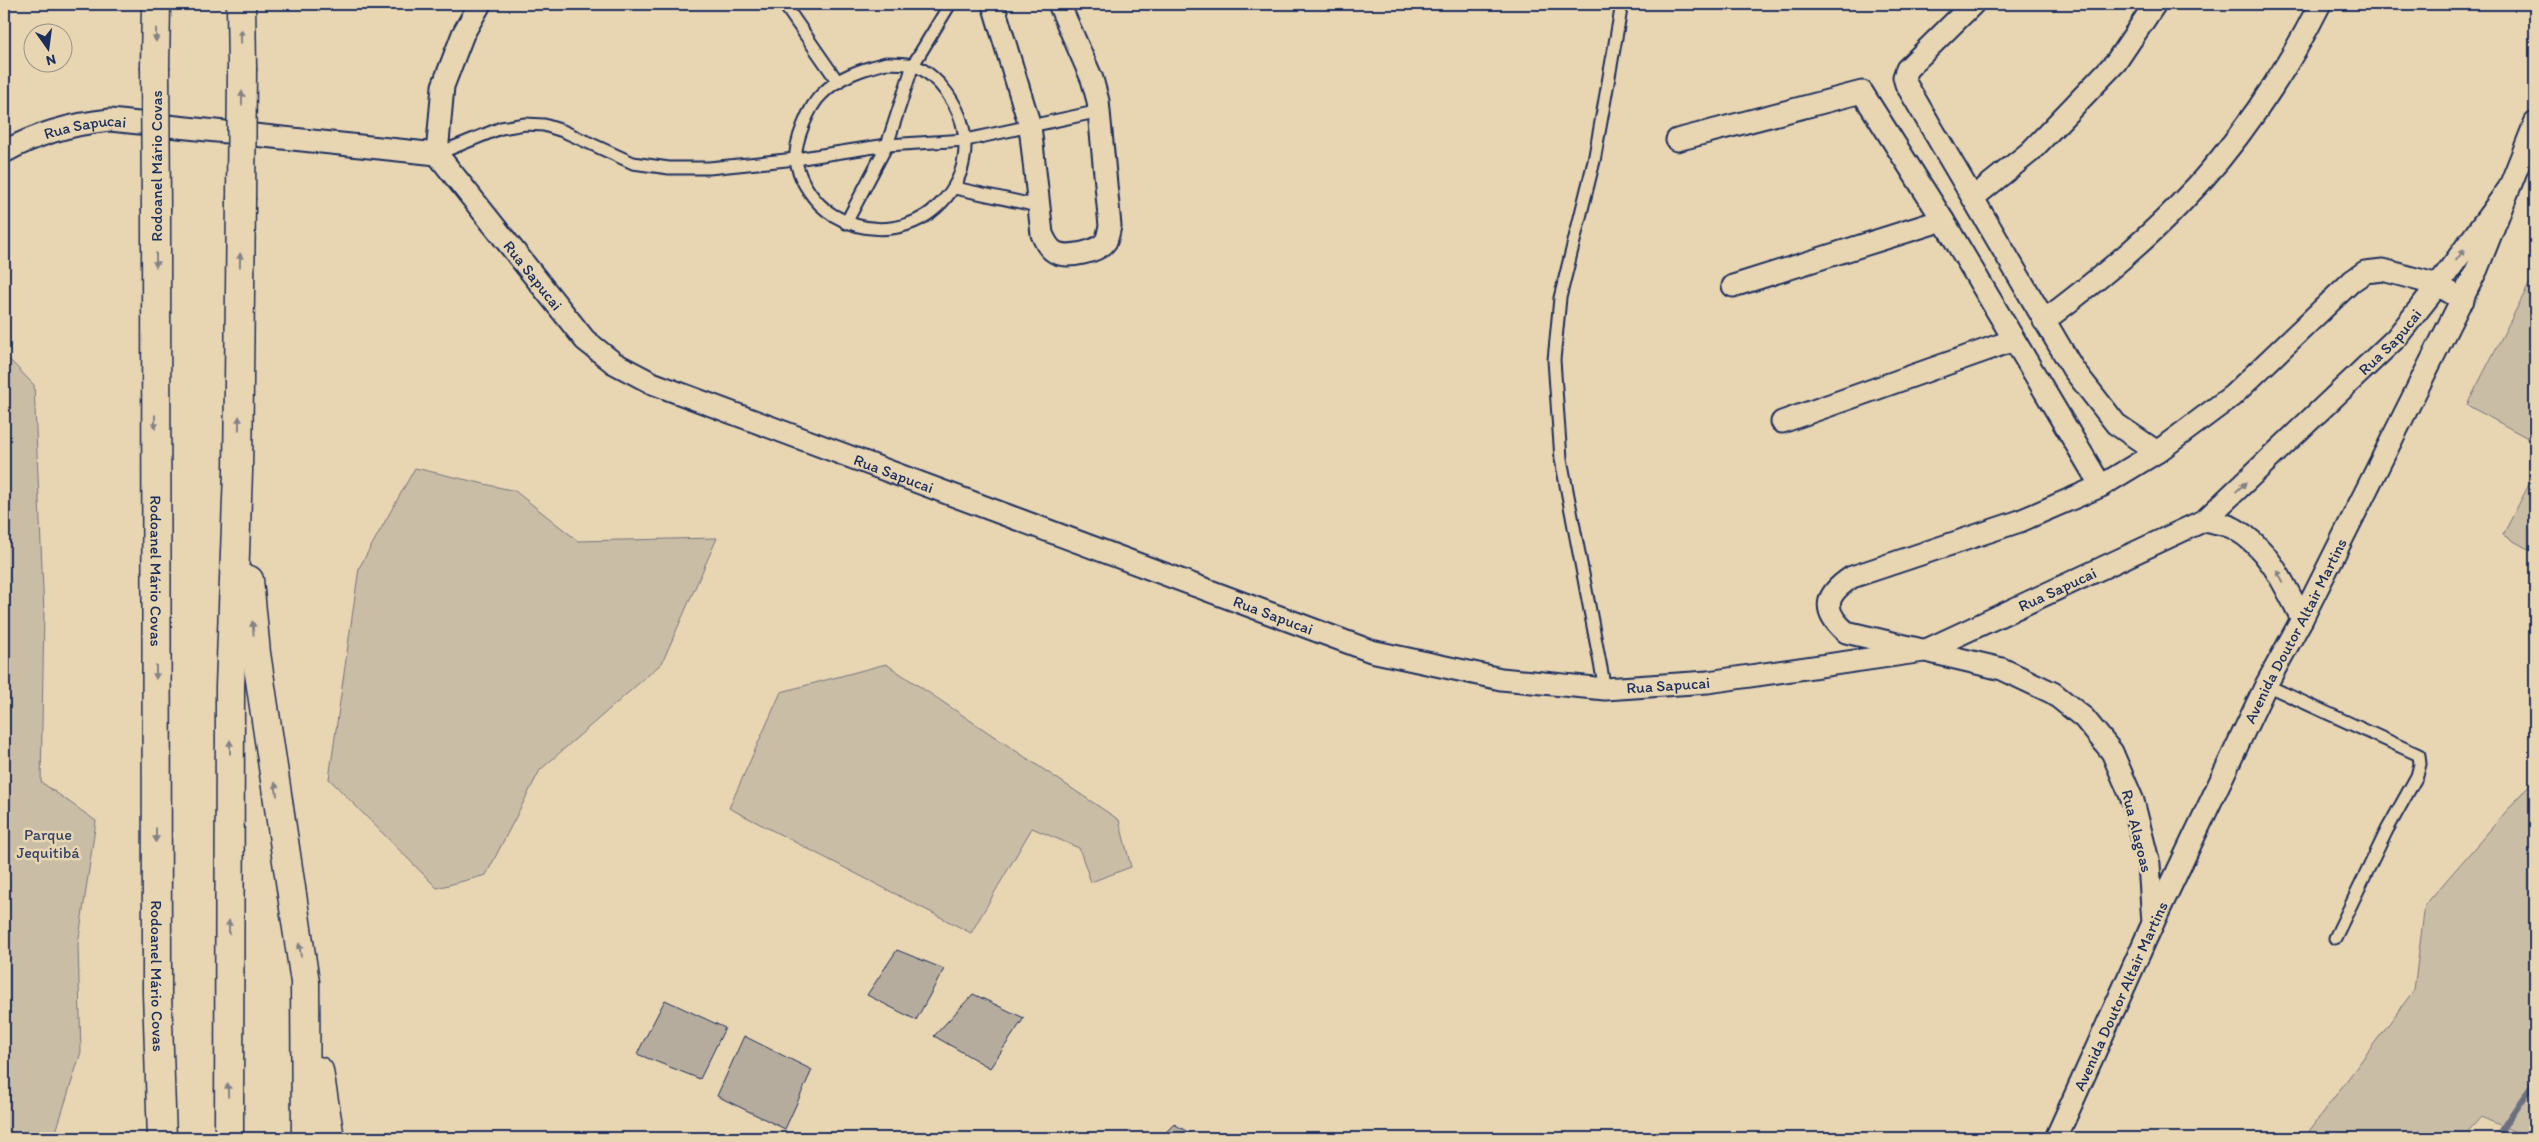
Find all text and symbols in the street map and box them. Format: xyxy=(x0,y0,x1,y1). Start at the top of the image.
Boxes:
north arrow xyxy=(22,22,72,72)
one-way arrow xyxy=(152,28,160,44)
one-way arrow xyxy=(237,28,245,44)
text: N xyxy=(44,51,58,70)
street label: Rodoanel Mário Covas xyxy=(147,90,166,242)
one-way arrow xyxy=(238,90,246,106)
street label: Rua Sapucai xyxy=(41,110,127,143)
street label: Rua Sapucai xyxy=(500,236,567,314)
one-way arrow xyxy=(2455,248,2465,262)
one-way arrow xyxy=(152,252,160,268)
one-way arrow xyxy=(236,252,244,268)
street label: Rua Sapucai xyxy=(2354,305,2425,379)
one-way arrow xyxy=(151,414,159,430)
one-way arrow xyxy=(235,415,243,431)
street label: Rua Sapucai xyxy=(851,450,936,497)
one-way arrow xyxy=(2234,481,2246,493)
street label: Rodoanel Mário Covas xyxy=(147,495,166,647)
street label: Avenida Doutor Altair Martins xyxy=(2240,535,2350,726)
street label: Rua Sapucai xyxy=(2015,563,2099,615)
one-way arrow xyxy=(2275,569,2284,582)
street label: Rua Sapucai xyxy=(1231,591,1316,638)
one-way arrow xyxy=(249,620,257,636)
one-way arrow xyxy=(152,664,160,680)
street label: Rua Sapucai xyxy=(1626,672,1711,697)
one-way arrow xyxy=(226,739,234,755)
one-way arrow xyxy=(272,781,280,797)
street label: Rua Alagoas xyxy=(2118,788,2156,874)
park label: Parque Jequitibá xyxy=(16,825,80,862)
one-way arrow xyxy=(152,827,160,843)
street label: Avenida Doutor Altair Martins xyxy=(2069,898,2171,1094)
street label: Rodoanel Mário Covas xyxy=(147,900,169,1052)
one-way arrow xyxy=(225,919,233,935)
one-way arrow xyxy=(296,942,304,958)
one-way arrow xyxy=(224,1081,232,1097)

